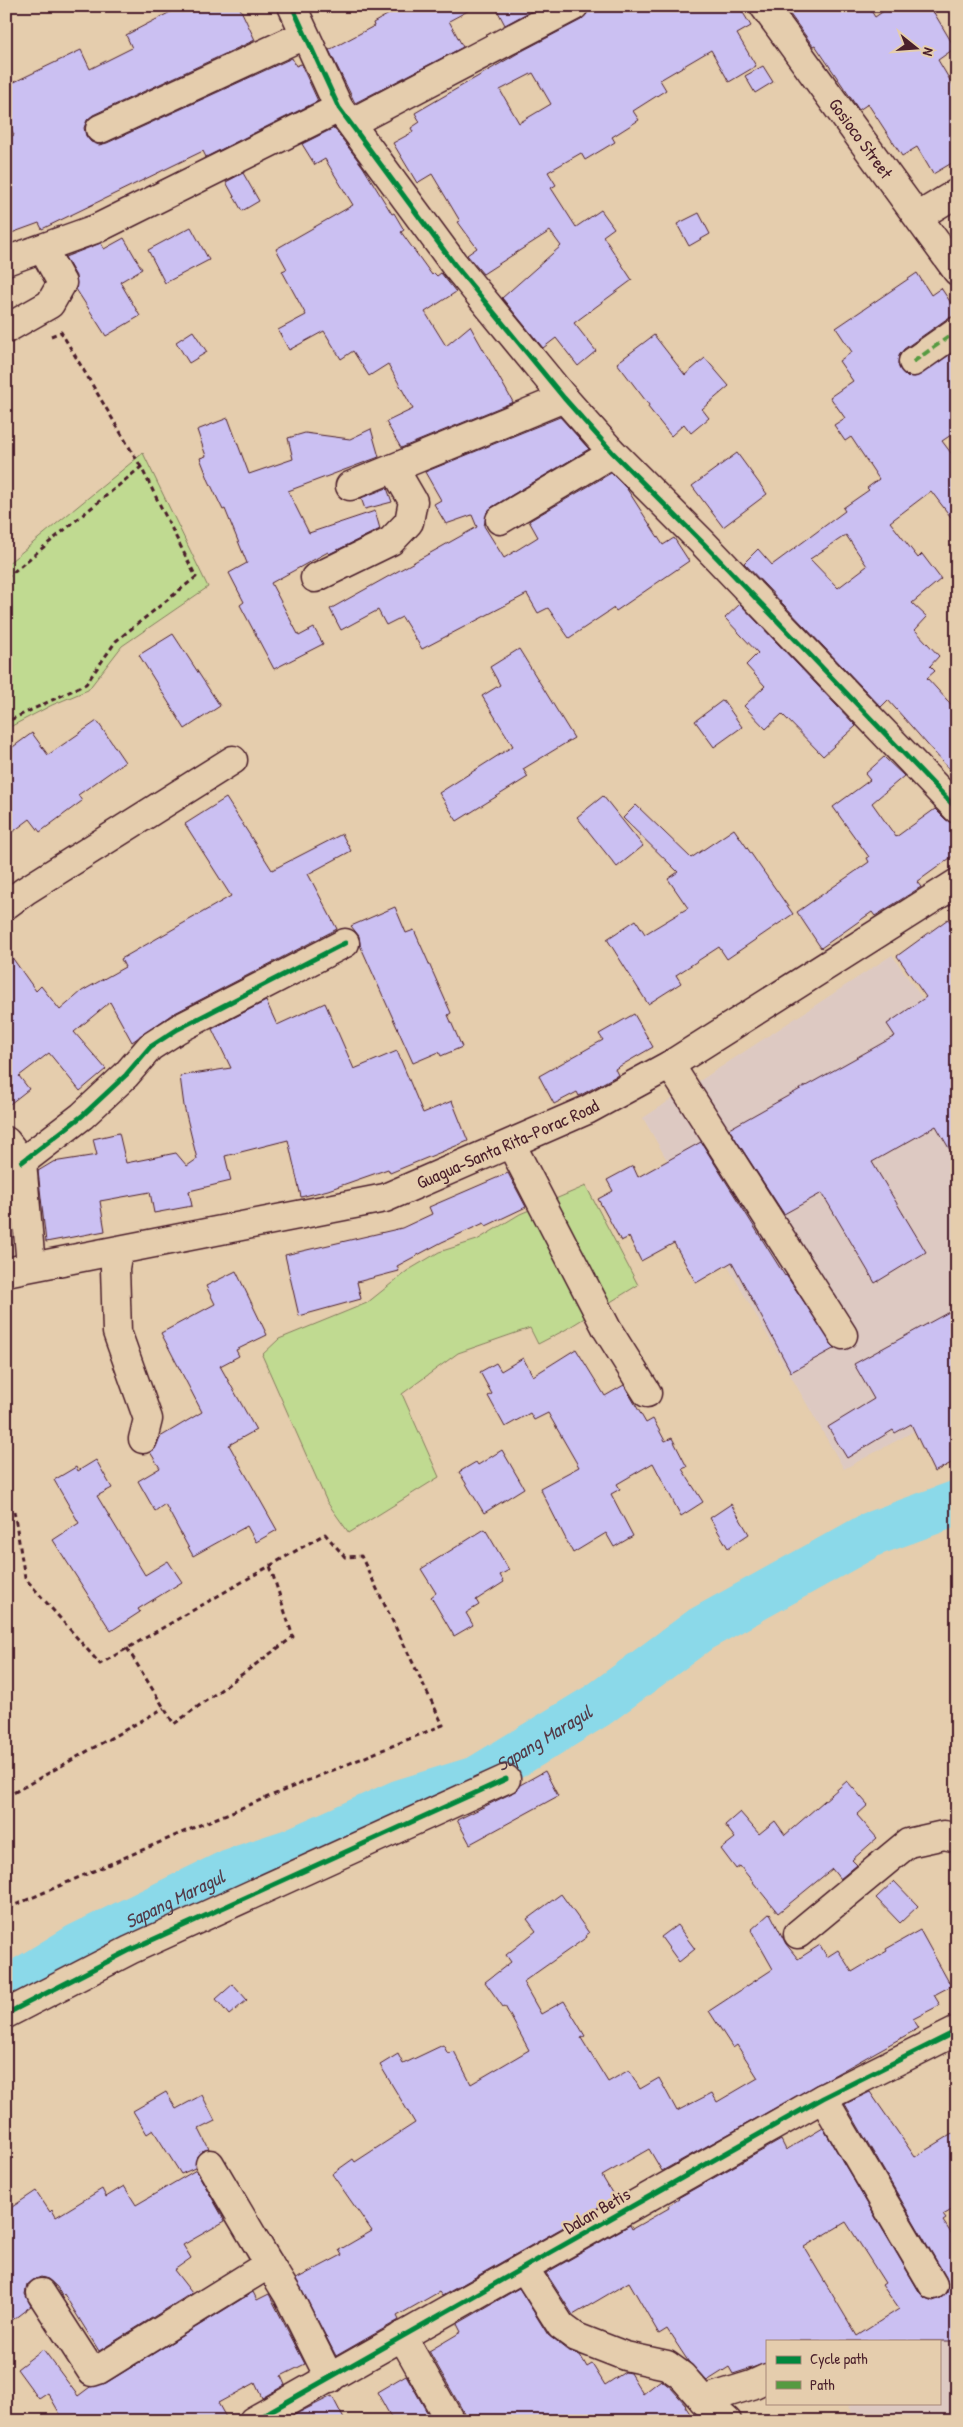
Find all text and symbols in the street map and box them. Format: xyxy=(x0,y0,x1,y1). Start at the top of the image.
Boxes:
north arrow xyxy=(890,22,940,72)
text: N xyxy=(919,46,939,59)
street label: Gosioco Street xyxy=(823,93,899,184)
street label: Guagua-Santa Rita-Porac Road xyxy=(412,1093,603,1195)
water label: Sapang Maragul xyxy=(491,1698,597,1777)
water label: Sapang Maragul xyxy=(120,1863,230,1934)
street label: Dalan Betis xyxy=(559,2181,635,2240)
legend xyxy=(766,2340,940,2404)
text: Cycle path xyxy=(810,2348,868,2369)
text: Path xyxy=(810,2374,835,2395)

